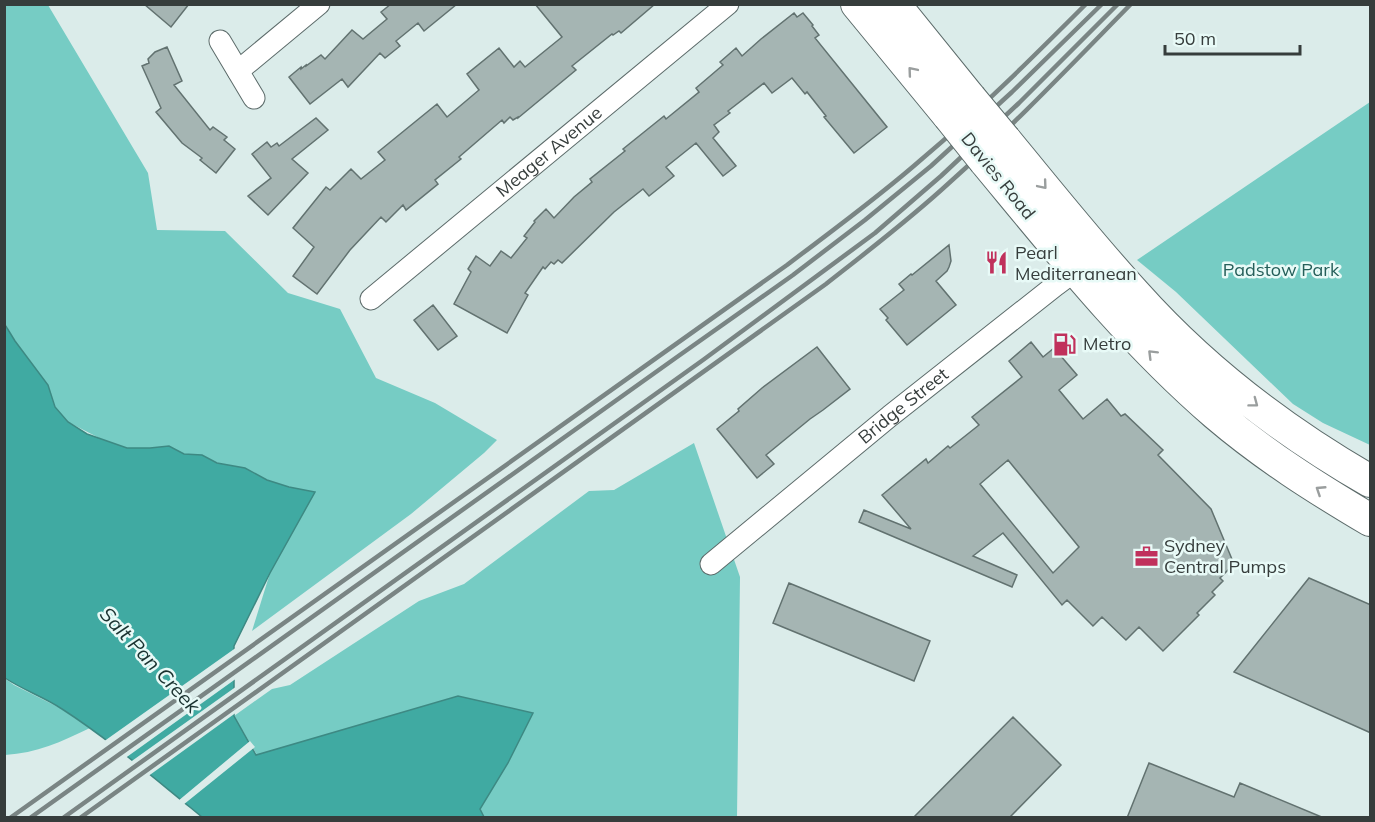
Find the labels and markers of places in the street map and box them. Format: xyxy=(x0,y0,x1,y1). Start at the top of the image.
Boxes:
place label: Pearl Mediterranean xyxy=(1015,241,1137,285)
restaurant icon: Pearl Mediterranean xyxy=(984,250,1010,276)
fuel station icon: Metro xyxy=(1052,331,1078,357)
place label: Metro xyxy=(1083,332,1131,355)
place label: Sydney Central Pumps xyxy=(1164,534,1286,578)
office icon: Sydney Central Pumps xyxy=(1133,543,1159,569)

